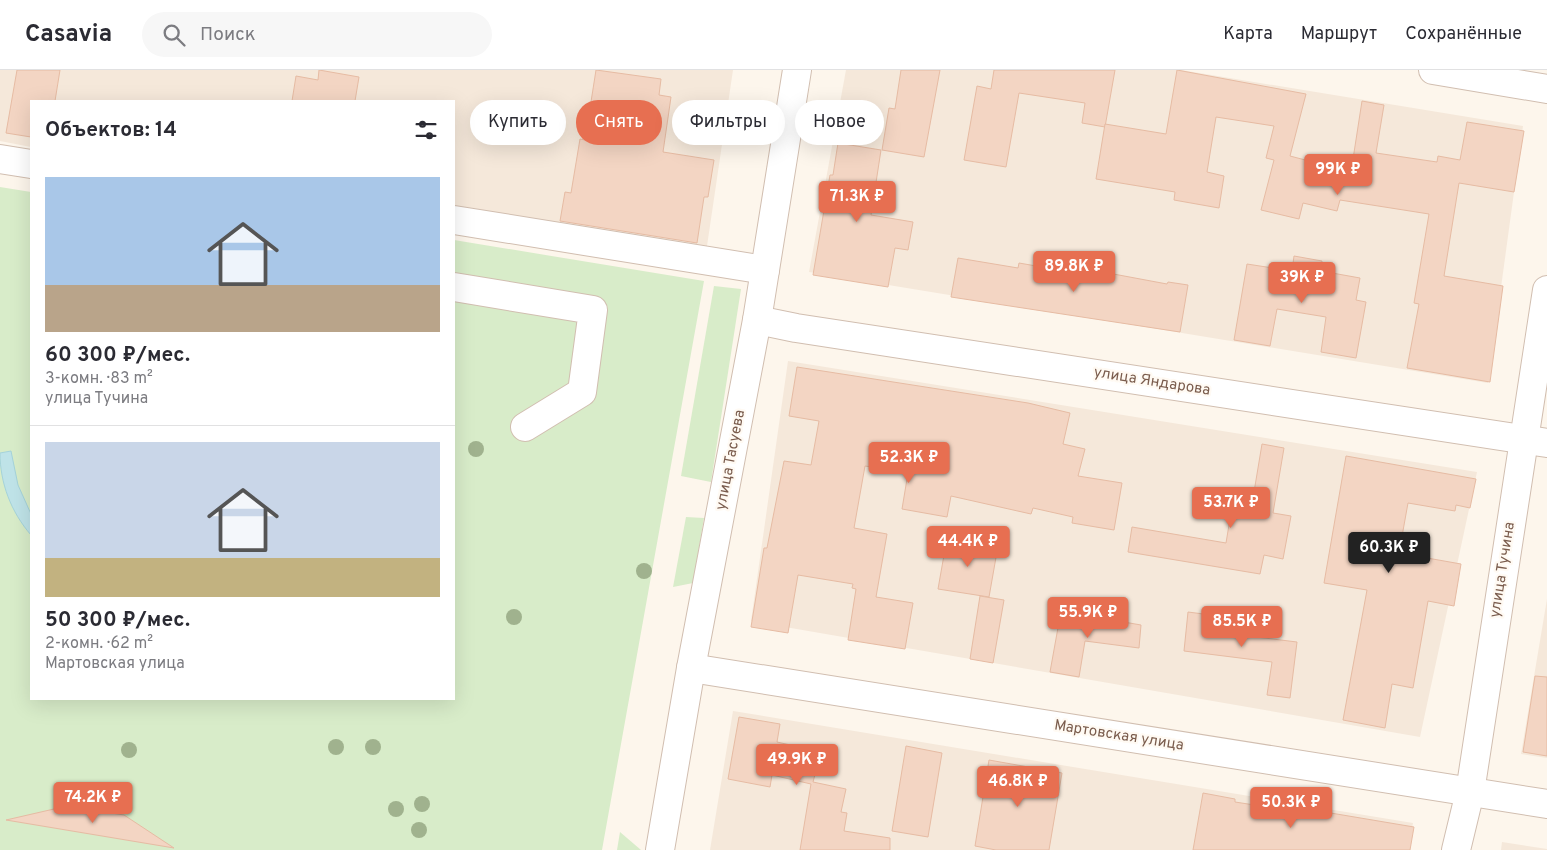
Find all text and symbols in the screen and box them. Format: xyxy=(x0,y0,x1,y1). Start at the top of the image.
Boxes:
search box xyxy=(142,12,492,57)
text: Casavia xyxy=(25,20,112,50)
icon: search xyxy=(160,21,188,49)
text: Поиск xyxy=(200,23,256,47)
text: Карта xyxy=(1223,23,1273,46)
text: Маршрут xyxy=(1301,23,1377,46)
text: Сохранённые xyxy=(1405,23,1522,46)
chip: Купить xyxy=(470,100,566,145)
chip: Снять xyxy=(576,100,662,145)
chip: Фильтры xyxy=(672,100,785,145)
chip: Новое xyxy=(795,100,884,145)
icon: filters xyxy=(412,116,440,144)
text: Объектов: 14 xyxy=(45,117,177,144)
pin: 99K ₽ xyxy=(1303,154,1373,196)
text: 99K ₽ xyxy=(1315,160,1361,180)
pin: 71.3K ₽ xyxy=(811,180,903,223)
text: 71.3K ₽ xyxy=(830,187,884,207)
icon: home xyxy=(198,209,288,299)
pin: 89.8K ₽ xyxy=(1028,250,1120,293)
text: 89.8K ₽ xyxy=(1044,257,1104,277)
pin: 39K ₽ xyxy=(1267,262,1337,304)
text: 39K ₽ xyxy=(1279,268,1325,288)
text: 60 300 ₽/мес. xyxy=(45,342,190,369)
street label: улица Яндарова xyxy=(1092,363,1212,401)
text: 3-комн. · 83 m² xyxy=(45,369,153,389)
text: улица Тучина xyxy=(45,389,148,409)
street label: улица Тасуева xyxy=(712,408,750,512)
pin: 52.3K ₽ xyxy=(863,442,955,484)
text: 52.3K ₽ xyxy=(880,448,938,468)
icon: home xyxy=(198,475,288,565)
pin: 53.7K ₽ xyxy=(1185,486,1277,529)
text: 53.7K ₽ xyxy=(1203,493,1259,513)
street label: улица Тучина xyxy=(1486,521,1520,619)
pin: 44.4K ₽ xyxy=(922,526,1014,568)
text: 44.4K ₽ xyxy=(938,532,998,552)
pin: 60.3K ₽ xyxy=(1343,532,1435,574)
text: 60.3K ₽ xyxy=(1359,538,1419,558)
pin: 55.9K ₽ xyxy=(1042,596,1134,639)
text: 55.9K ₽ xyxy=(1058,603,1118,623)
pin: 85.5K ₽ xyxy=(1196,606,1288,648)
text: 50 300 ₽/мес. xyxy=(45,607,190,634)
text: 85.5K ₽ xyxy=(1212,612,1272,632)
text: 2-комн. · 62 m² xyxy=(45,634,153,654)
text: Мартовская улица xyxy=(45,654,185,674)
street label: Мартовская улица xyxy=(1053,716,1185,756)
pin: 49.9K ₽ xyxy=(751,744,843,786)
text: 49.9K ₽ xyxy=(767,750,827,770)
pin: 46.8K ₽ xyxy=(972,766,1064,808)
text: 46.8K ₽ xyxy=(988,772,1048,792)
pin: 74.2K ₽ xyxy=(47,782,139,824)
pin: 50.3K ₽ xyxy=(1245,786,1337,829)
text: 74.2K ₽ xyxy=(64,788,122,808)
text: 50.3K ₽ xyxy=(1261,793,1321,813)

